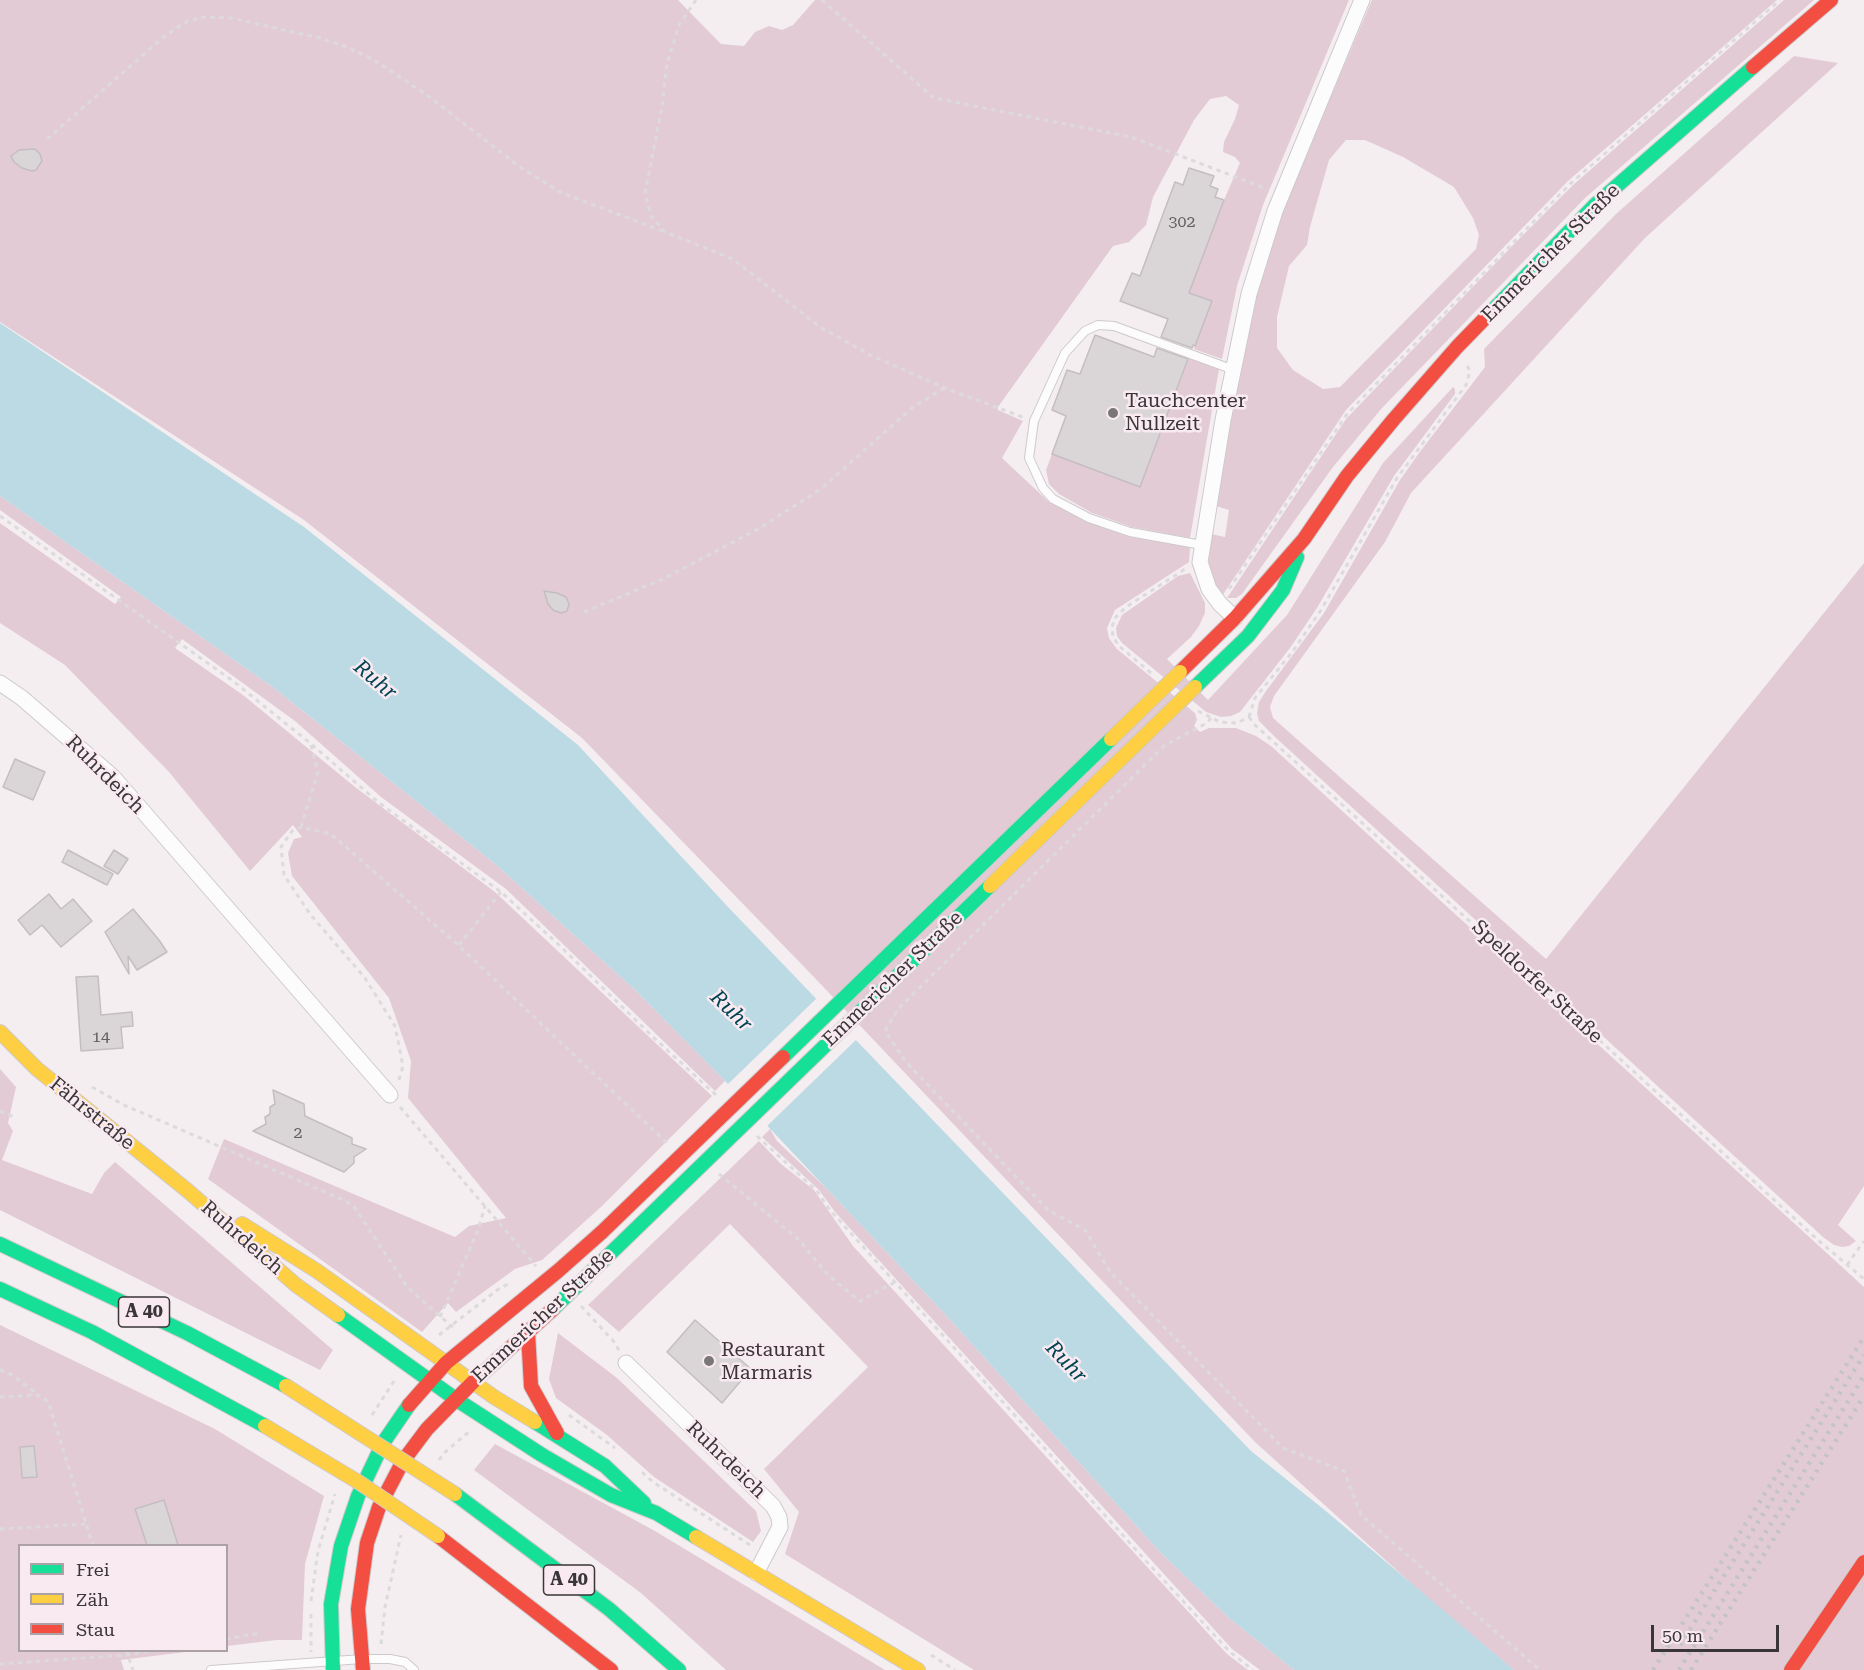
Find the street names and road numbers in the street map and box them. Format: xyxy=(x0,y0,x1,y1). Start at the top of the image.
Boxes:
street label: Emmericher Straße xyxy=(1477,179,1625,327)
street label: Ruhrdeich xyxy=(61,731,149,819)
street label: Emmericher Straße xyxy=(818,906,968,1052)
street label: Speldorfer Straße xyxy=(1467,915,1607,1049)
street label: Fährstraße xyxy=(45,1072,139,1156)
street label: Ruhrdeich xyxy=(196,1196,288,1280)
street label: Emmericher Straße xyxy=(467,1244,619,1388)
road number: A 40 xyxy=(118,1297,170,1327)
street label: Ruhrdeich xyxy=(681,1416,771,1504)
road number: A 40 xyxy=(544,1565,594,1595)

